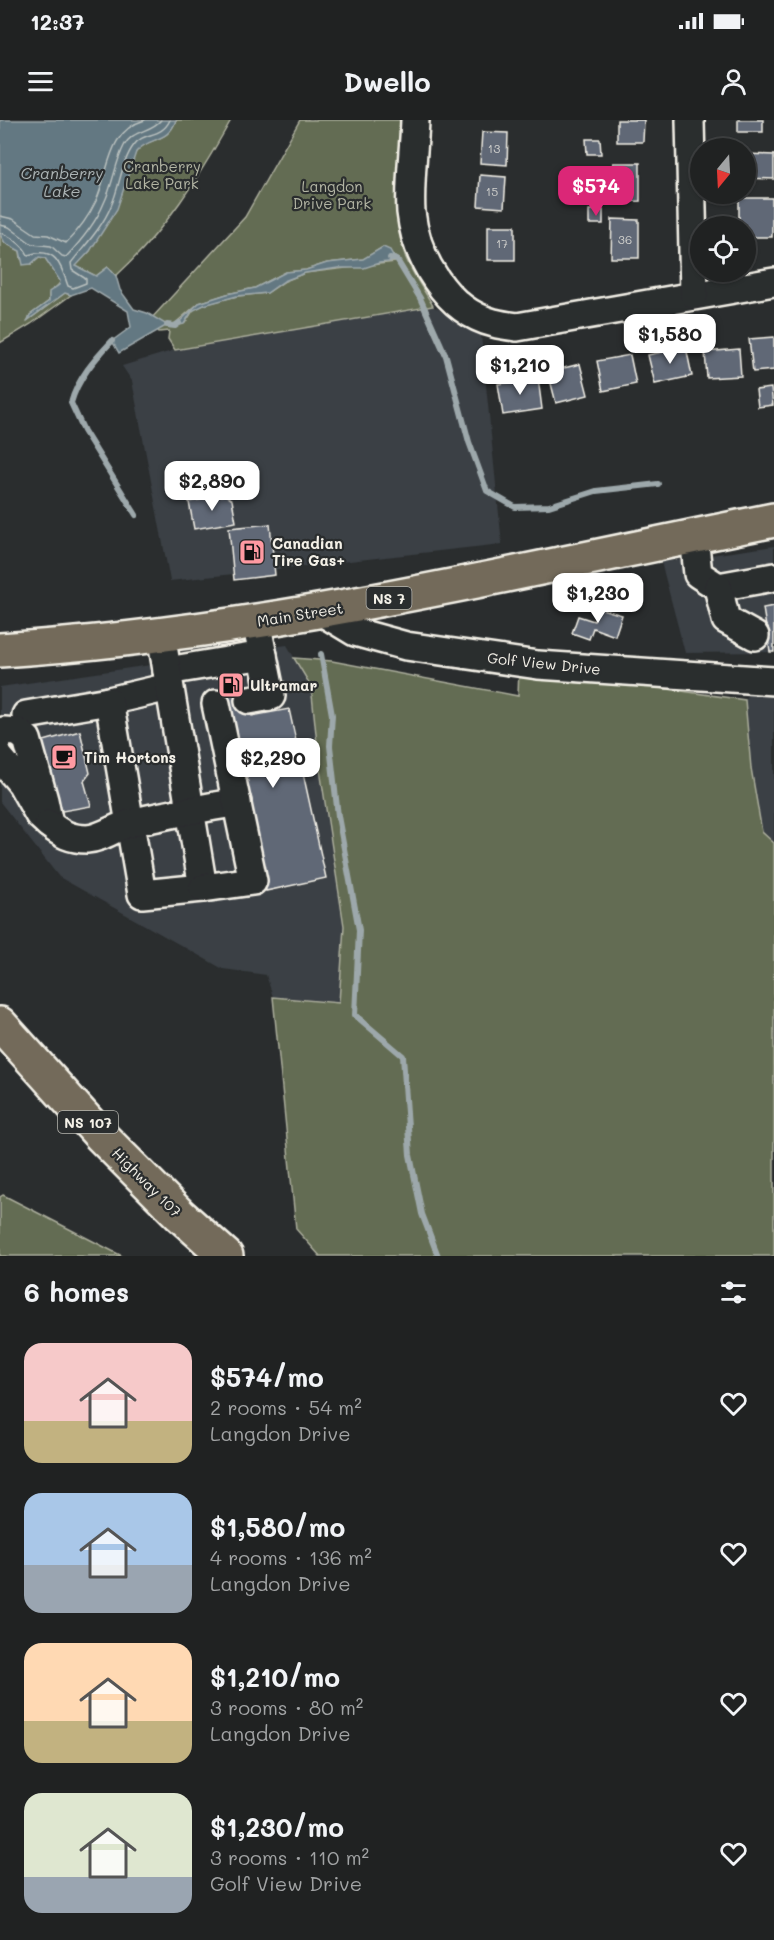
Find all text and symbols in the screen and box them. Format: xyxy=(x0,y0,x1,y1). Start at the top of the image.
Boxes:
text: 12:37 xyxy=(30,7,84,36)
text: Dwello xyxy=(343,64,431,99)
icon: menu xyxy=(24,65,57,98)
icon: person xyxy=(717,65,750,98)
north arrow xyxy=(690,138,756,204)
map controls xyxy=(690,138,756,282)
house number: 13 xyxy=(488,140,500,156)
park label: Cranberry Lake Park xyxy=(123,156,201,193)
water label: Cranberry Lake xyxy=(21,162,104,201)
pin: $574 xyxy=(560,166,632,217)
text: $574 xyxy=(572,172,620,198)
park label: Langdon Drive Park xyxy=(293,176,371,213)
house number: 15 xyxy=(486,183,498,199)
button: locate xyxy=(690,216,756,282)
house number: 36 xyxy=(618,231,632,247)
house number: 17 xyxy=(496,235,508,251)
pin: $1,580 xyxy=(621,314,719,365)
text: $1,580 xyxy=(638,320,702,346)
pin: $1,210 xyxy=(471,345,569,396)
text: $1,210 xyxy=(490,351,550,377)
pin: $2,890 xyxy=(163,461,261,512)
text: $2,890 xyxy=(179,467,245,493)
place label: Canadian Tire Gas+ xyxy=(272,533,345,570)
fuel station icon: Canadian Tire Gas+ xyxy=(237,537,267,567)
pin: $1,230 xyxy=(549,573,647,624)
text: $1,230 xyxy=(566,579,630,605)
road number: NS 7 xyxy=(366,587,412,609)
street label: Main Street xyxy=(256,597,344,631)
street label: Golf View Drive xyxy=(486,647,602,679)
fuel station icon: Ultramar xyxy=(216,670,246,700)
place label: Ultramar xyxy=(250,675,317,695)
pin: $2,290 xyxy=(224,738,322,789)
cafe icon: Tim Hortons xyxy=(49,742,79,772)
text: $2,290 xyxy=(240,744,306,770)
place label: Tim Hortons xyxy=(84,747,176,767)
road number: NS 107 xyxy=(58,1111,118,1133)
street label: Highway 107 xyxy=(108,1143,186,1221)
text: 6 homes xyxy=(24,1275,129,1309)
icon: filters xyxy=(717,1276,750,1309)
text: $574/mo xyxy=(210,1360,324,1394)
icon: home xyxy=(72,1367,144,1439)
icon: heart xyxy=(717,1387,750,1420)
text: 2 rooms · 54 m² xyxy=(210,1394,362,1420)
text: Langdon Drive xyxy=(210,1420,351,1446)
text: $1,580/mo xyxy=(210,1510,345,1544)
icon: home xyxy=(72,1517,144,1589)
icon: heart xyxy=(717,1537,750,1570)
text: 4 rooms · 136 m² xyxy=(210,1544,372,1570)
text: Langdon Drive xyxy=(210,1570,351,1596)
text: $1,210/mo xyxy=(210,1660,340,1694)
icon: home xyxy=(72,1667,144,1739)
icon: heart xyxy=(717,1687,750,1720)
text: 3 rooms · 80 m² xyxy=(210,1694,363,1720)
text: Langdon Drive xyxy=(210,1720,351,1746)
text: $1,230/mo xyxy=(210,1810,344,1844)
icon: home xyxy=(72,1817,144,1889)
icon: heart xyxy=(717,1837,750,1870)
text: 3 rooms · 110 m² xyxy=(210,1844,369,1870)
text: Golf View Drive xyxy=(210,1870,362,1896)

